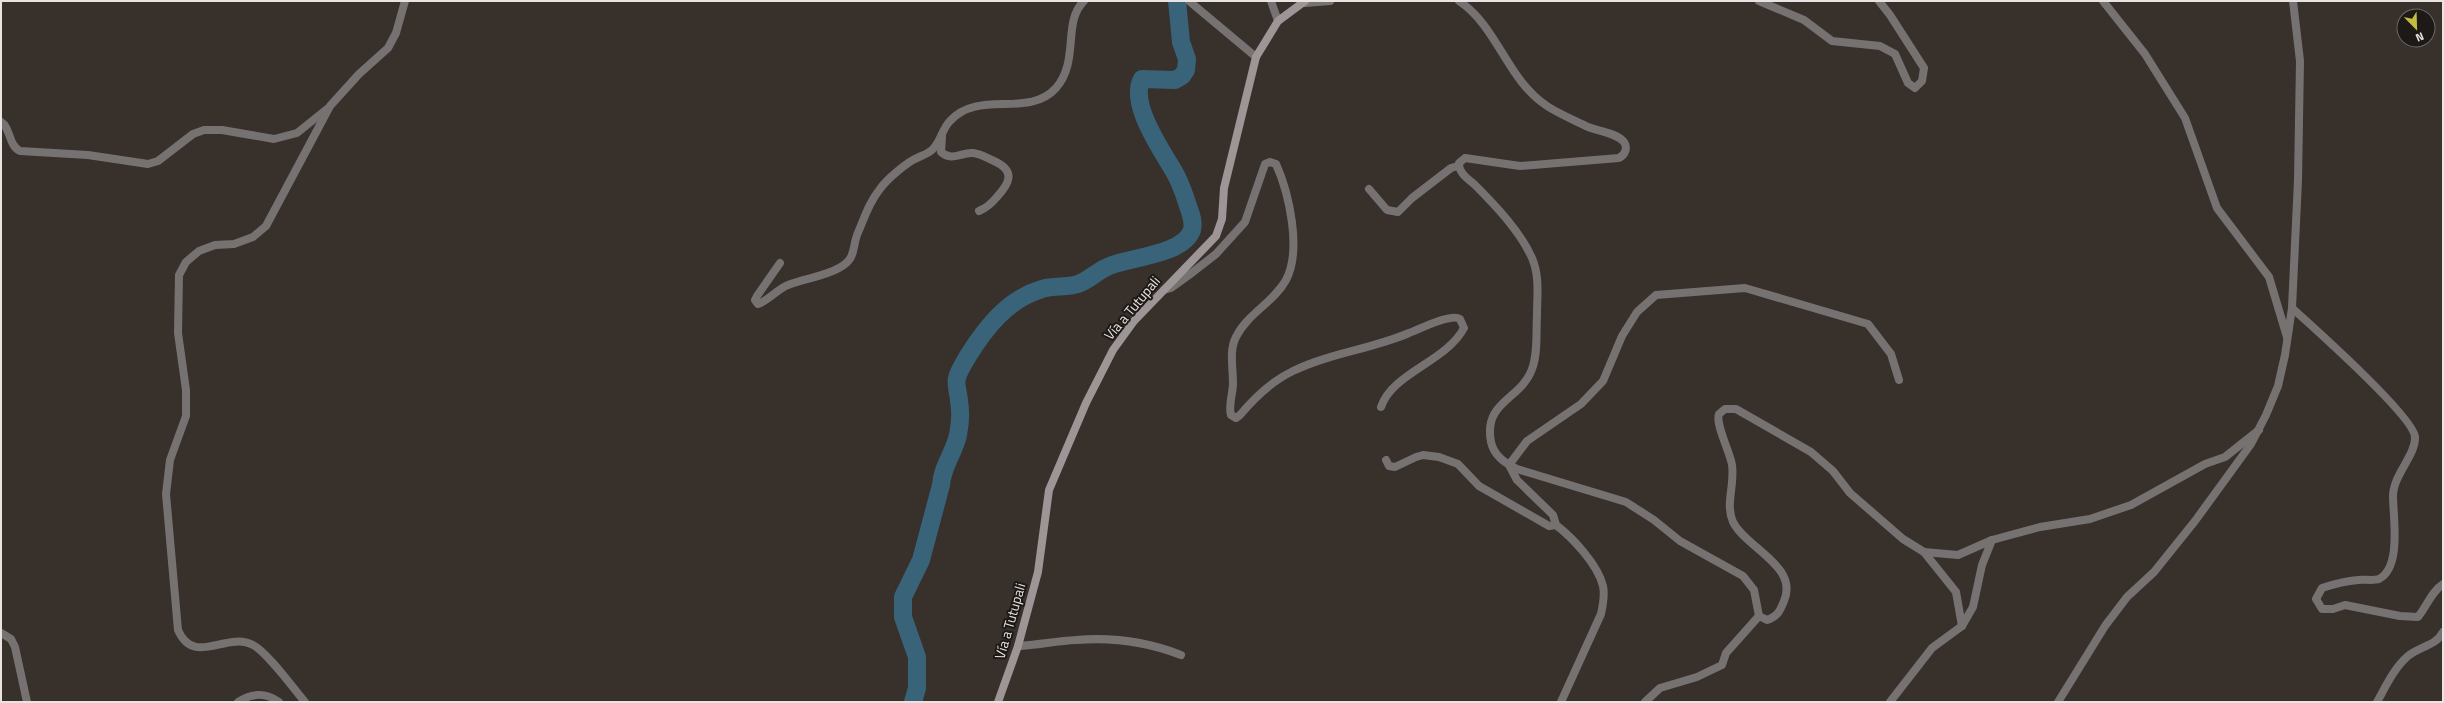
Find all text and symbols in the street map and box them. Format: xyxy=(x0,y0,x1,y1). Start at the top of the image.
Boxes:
north arrow xyxy=(2396,8,2436,48)
text: N xyxy=(2413,28,2427,46)
street label: Vía a Tutupali xyxy=(1098,271,1165,344)
street label: Vía a Tutupali xyxy=(989,580,1030,661)

